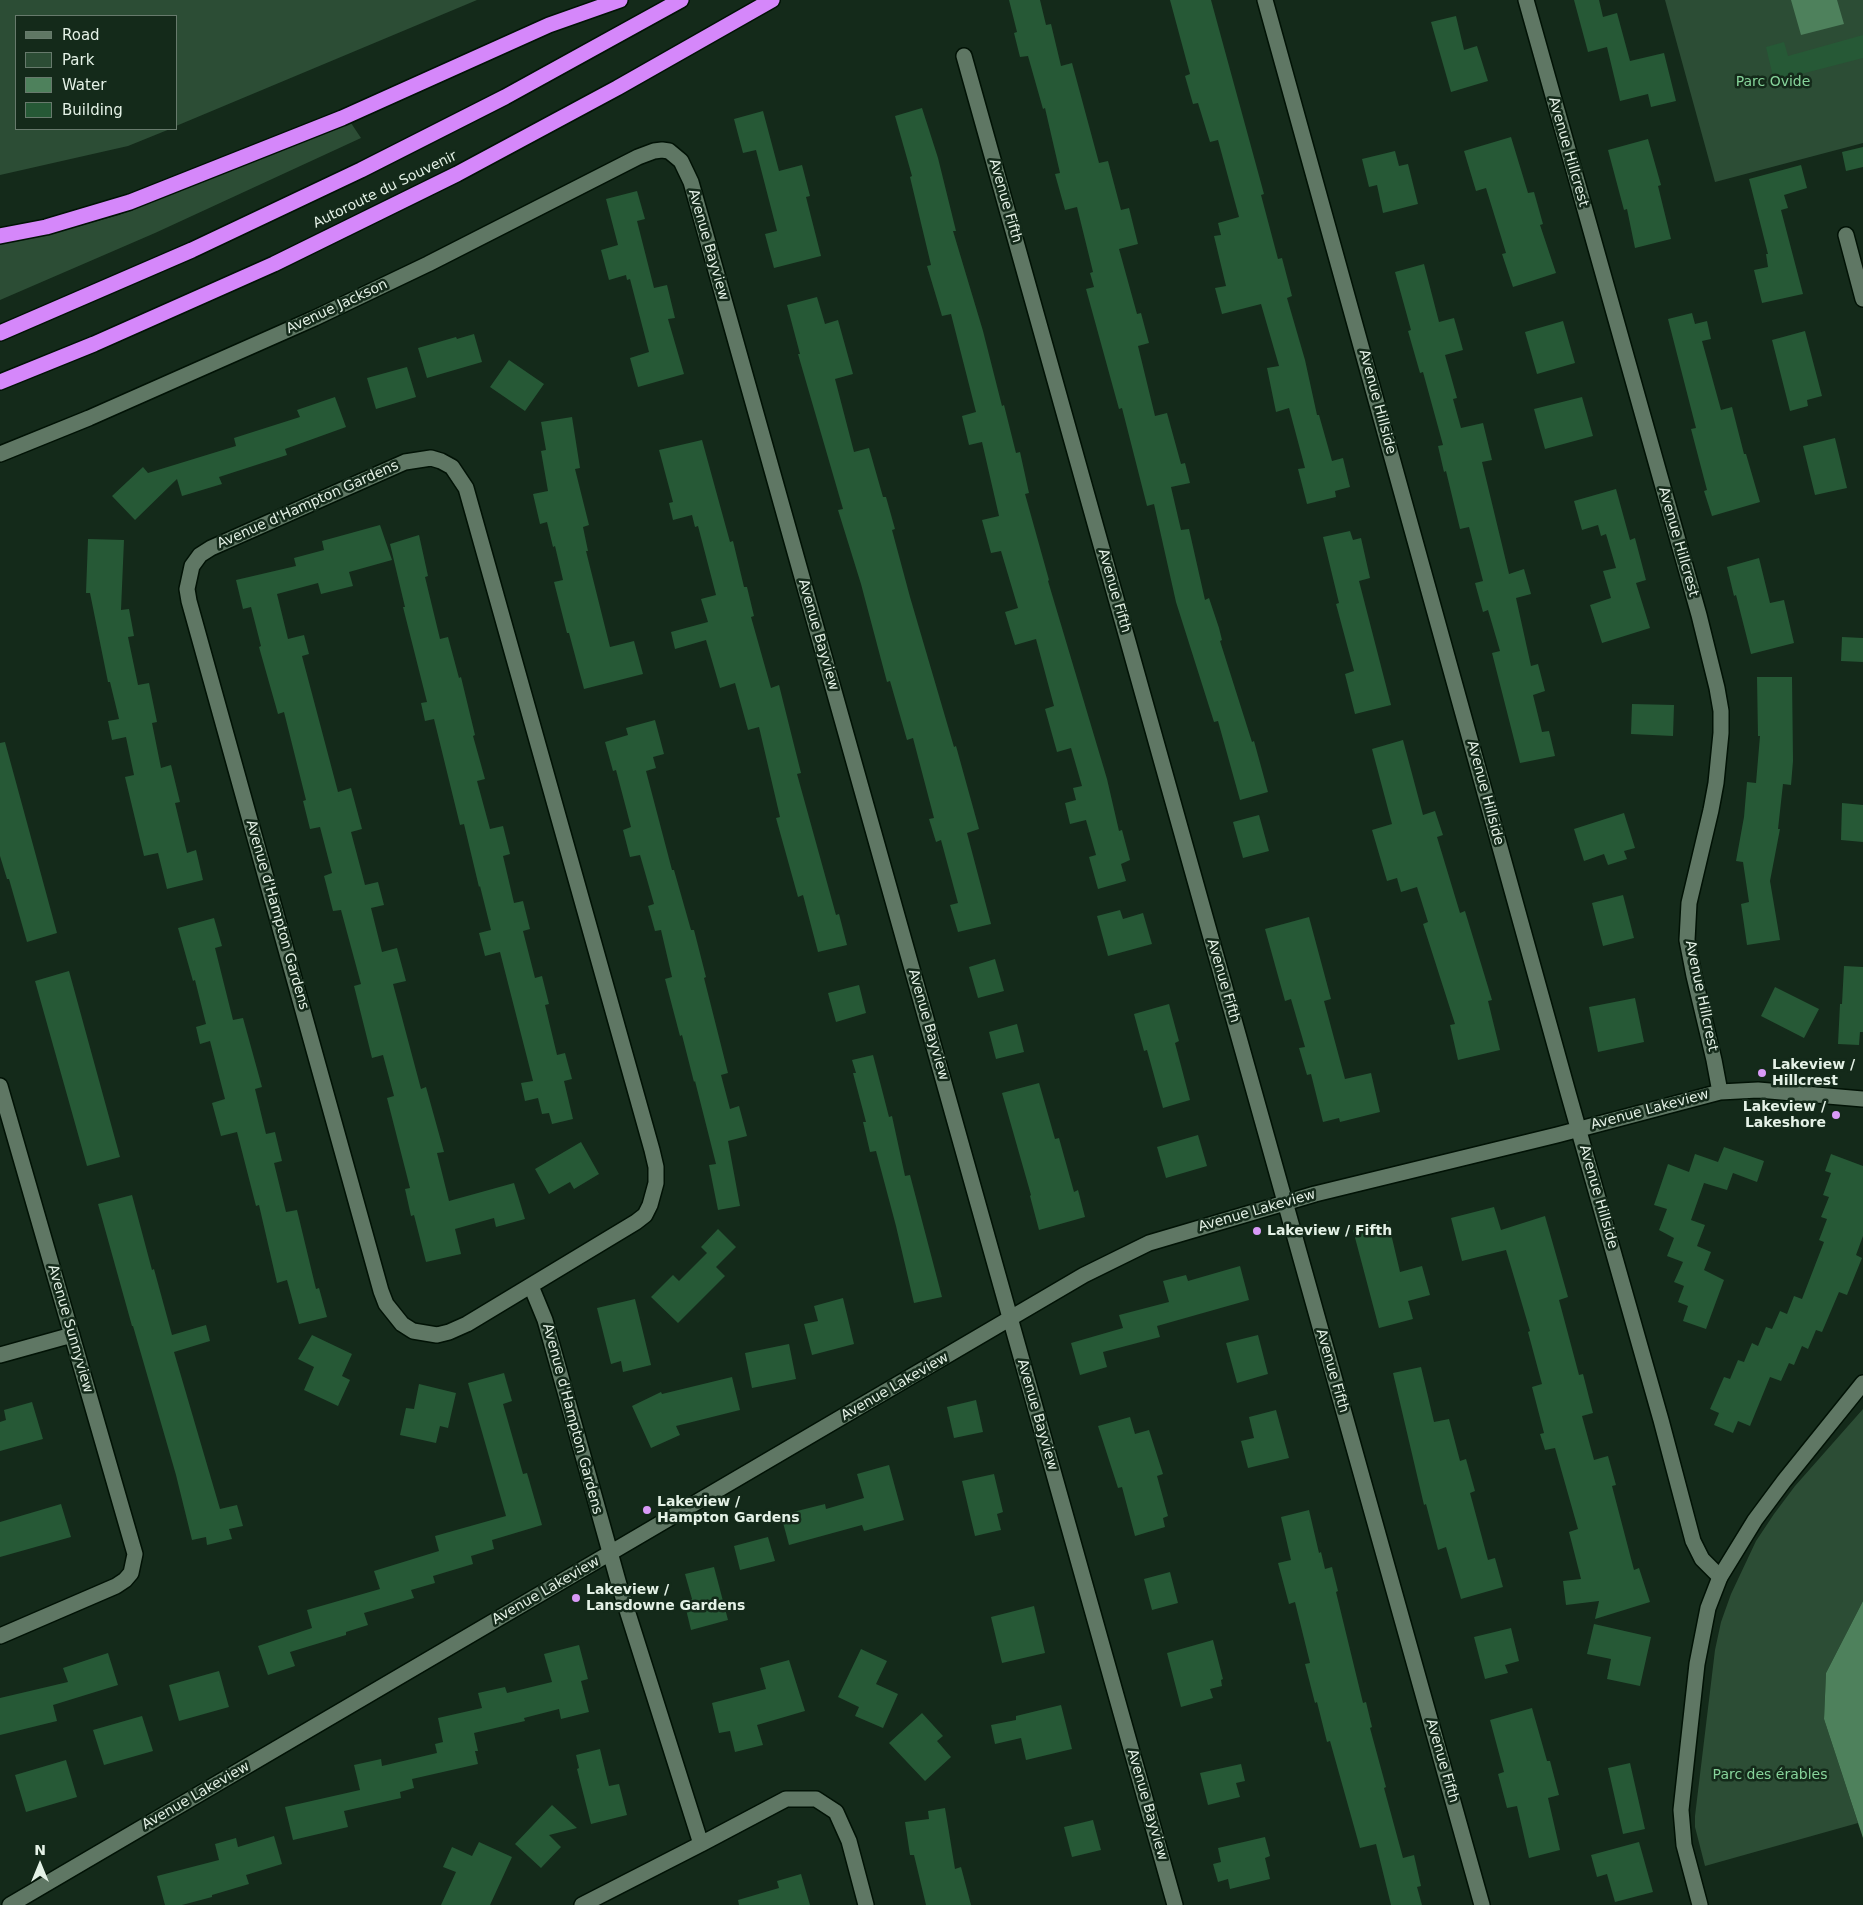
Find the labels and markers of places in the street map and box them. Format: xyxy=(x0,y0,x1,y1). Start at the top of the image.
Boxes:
place label: Lakeview / Hillcrest xyxy=(1772,1057,1855,1090)
marker: Lakeview / Hillcrest xyxy=(1756,1067,1768,1079)
place label: Lakeview / Lakeshore xyxy=(1743,1099,1826,1132)
marker: Lakeview / Lakeshore xyxy=(1830,1109,1842,1121)
place label: Lakeview / Fifth xyxy=(1267,1223,1392,1239)
marker: Lakeview / Fifth xyxy=(1251,1225,1263,1237)
place label: Lakeview / Hampton Gardens xyxy=(657,1494,800,1526)
marker: Lakeview / Hampton Gardens xyxy=(641,1504,653,1516)
place label: Lakeview / Lansdowne Gardens xyxy=(586,1582,745,1614)
marker: Lakeview / Lansdowne Gardens xyxy=(570,1592,582,1604)

